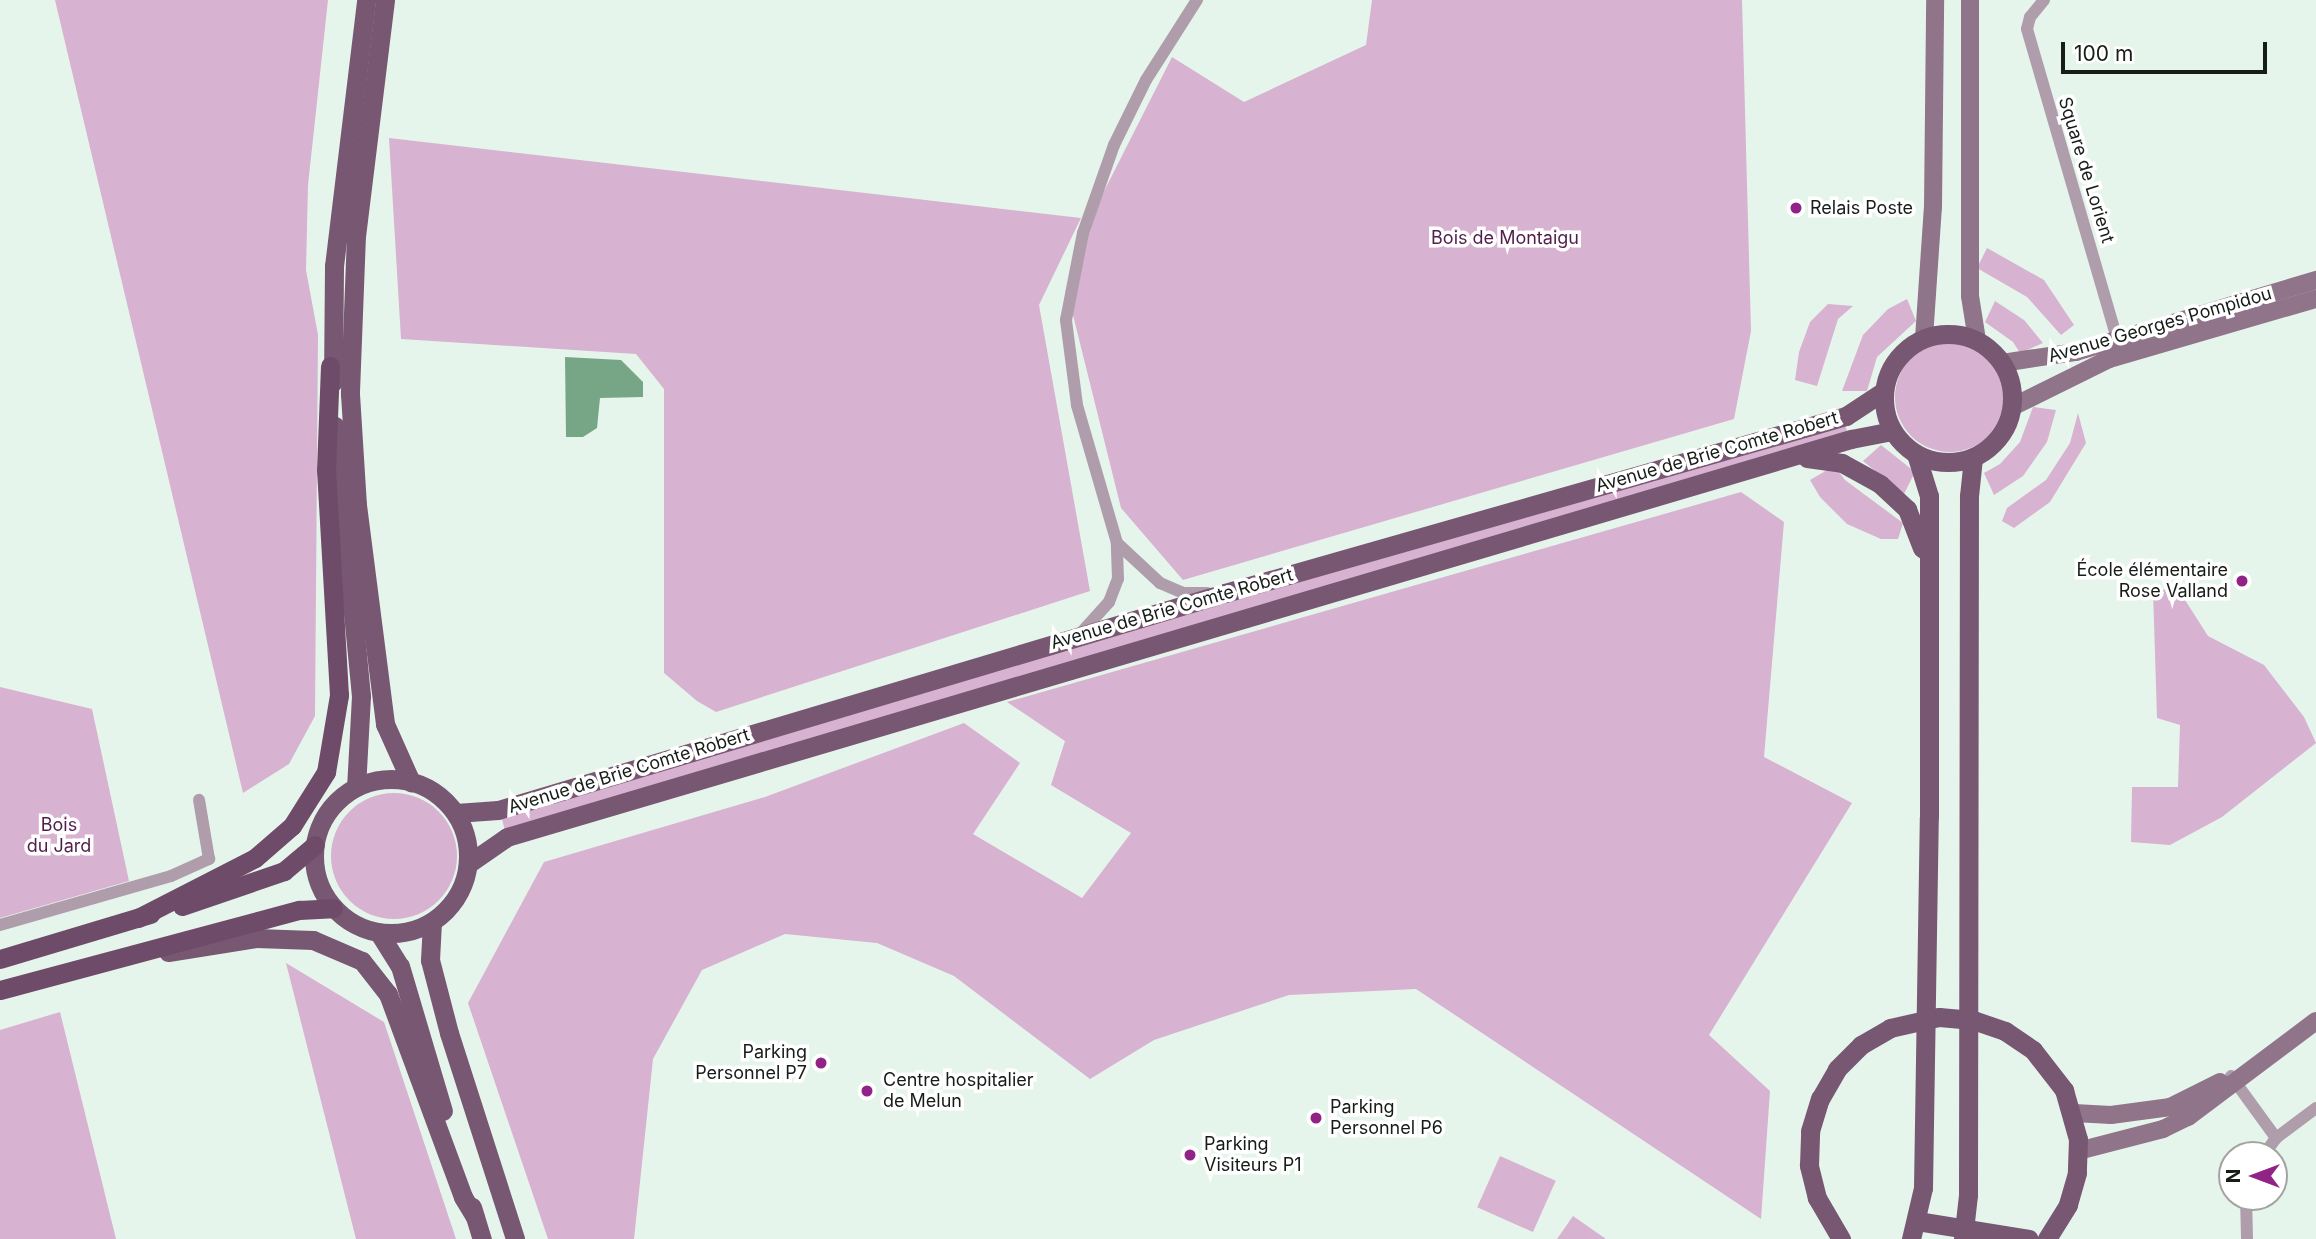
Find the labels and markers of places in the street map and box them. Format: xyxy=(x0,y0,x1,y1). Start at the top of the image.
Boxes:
place label: Relais Poste xyxy=(1810,197,1913,219)
marker: Relais Poste xyxy=(1788,200,1804,216)
place label: École élémentaire Rose Valland xyxy=(2077,560,2228,602)
marker: École élémentaire Rose Valland xyxy=(2234,573,2250,589)
place label: Parking Personnel P7 xyxy=(695,1042,807,1084)
marker: Parking Personnel P7 xyxy=(813,1055,829,1071)
place label: Centre hospitalier de Melun xyxy=(883,1070,1034,1112)
marker: Centre hospitalier de Melun xyxy=(857,1081,877,1101)
place label: Parking Personnel P6 xyxy=(1330,1097,1443,1140)
marker: Parking Personnel P6 xyxy=(1308,1110,1324,1126)
place label: Parking Visiteurs P1 xyxy=(1204,1134,1302,1176)
marker: Parking Visiteurs P1 xyxy=(1182,1147,1198,1163)

